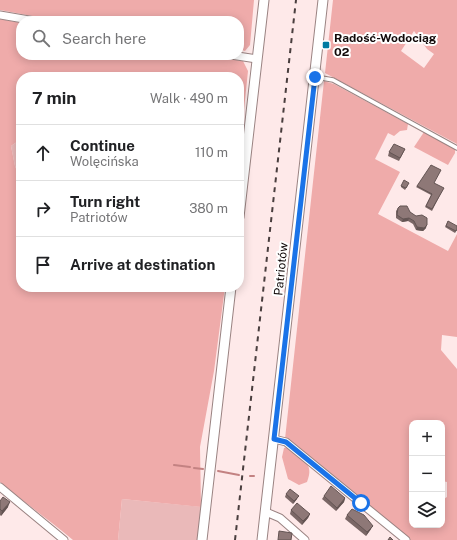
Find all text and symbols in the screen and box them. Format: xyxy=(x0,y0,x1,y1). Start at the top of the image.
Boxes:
search box xyxy=(16,16,244,60)
icon: search xyxy=(30,27,52,49)
text: Search here xyxy=(62,30,146,47)
place label: Radość-Wodociąg 02 xyxy=(334,31,437,59)
marker: Radość-Wodociąg 02 xyxy=(321,40,331,50)
route end xyxy=(306,68,324,86)
text: 7 min xyxy=(32,88,76,108)
text: Walk · 490 m xyxy=(150,91,228,106)
text: Continue xyxy=(70,137,135,154)
icon: ahead xyxy=(32,142,54,164)
text: 110 m xyxy=(195,145,228,160)
text: Wolęcińska xyxy=(70,154,139,169)
text: Turn right xyxy=(70,193,140,210)
icon: right xyxy=(32,198,54,220)
text: 380 m xyxy=(189,201,228,216)
text: Patriotów xyxy=(70,210,128,225)
street label: Patriotów xyxy=(271,241,291,296)
icon: arrive xyxy=(32,254,54,276)
text: Arrive at destination xyxy=(70,256,215,273)
map controls xyxy=(409,420,445,528)
button: + xyxy=(409,420,445,456)
button: − xyxy=(409,456,445,492)
button: layers xyxy=(409,492,445,528)
route start xyxy=(352,494,370,512)

